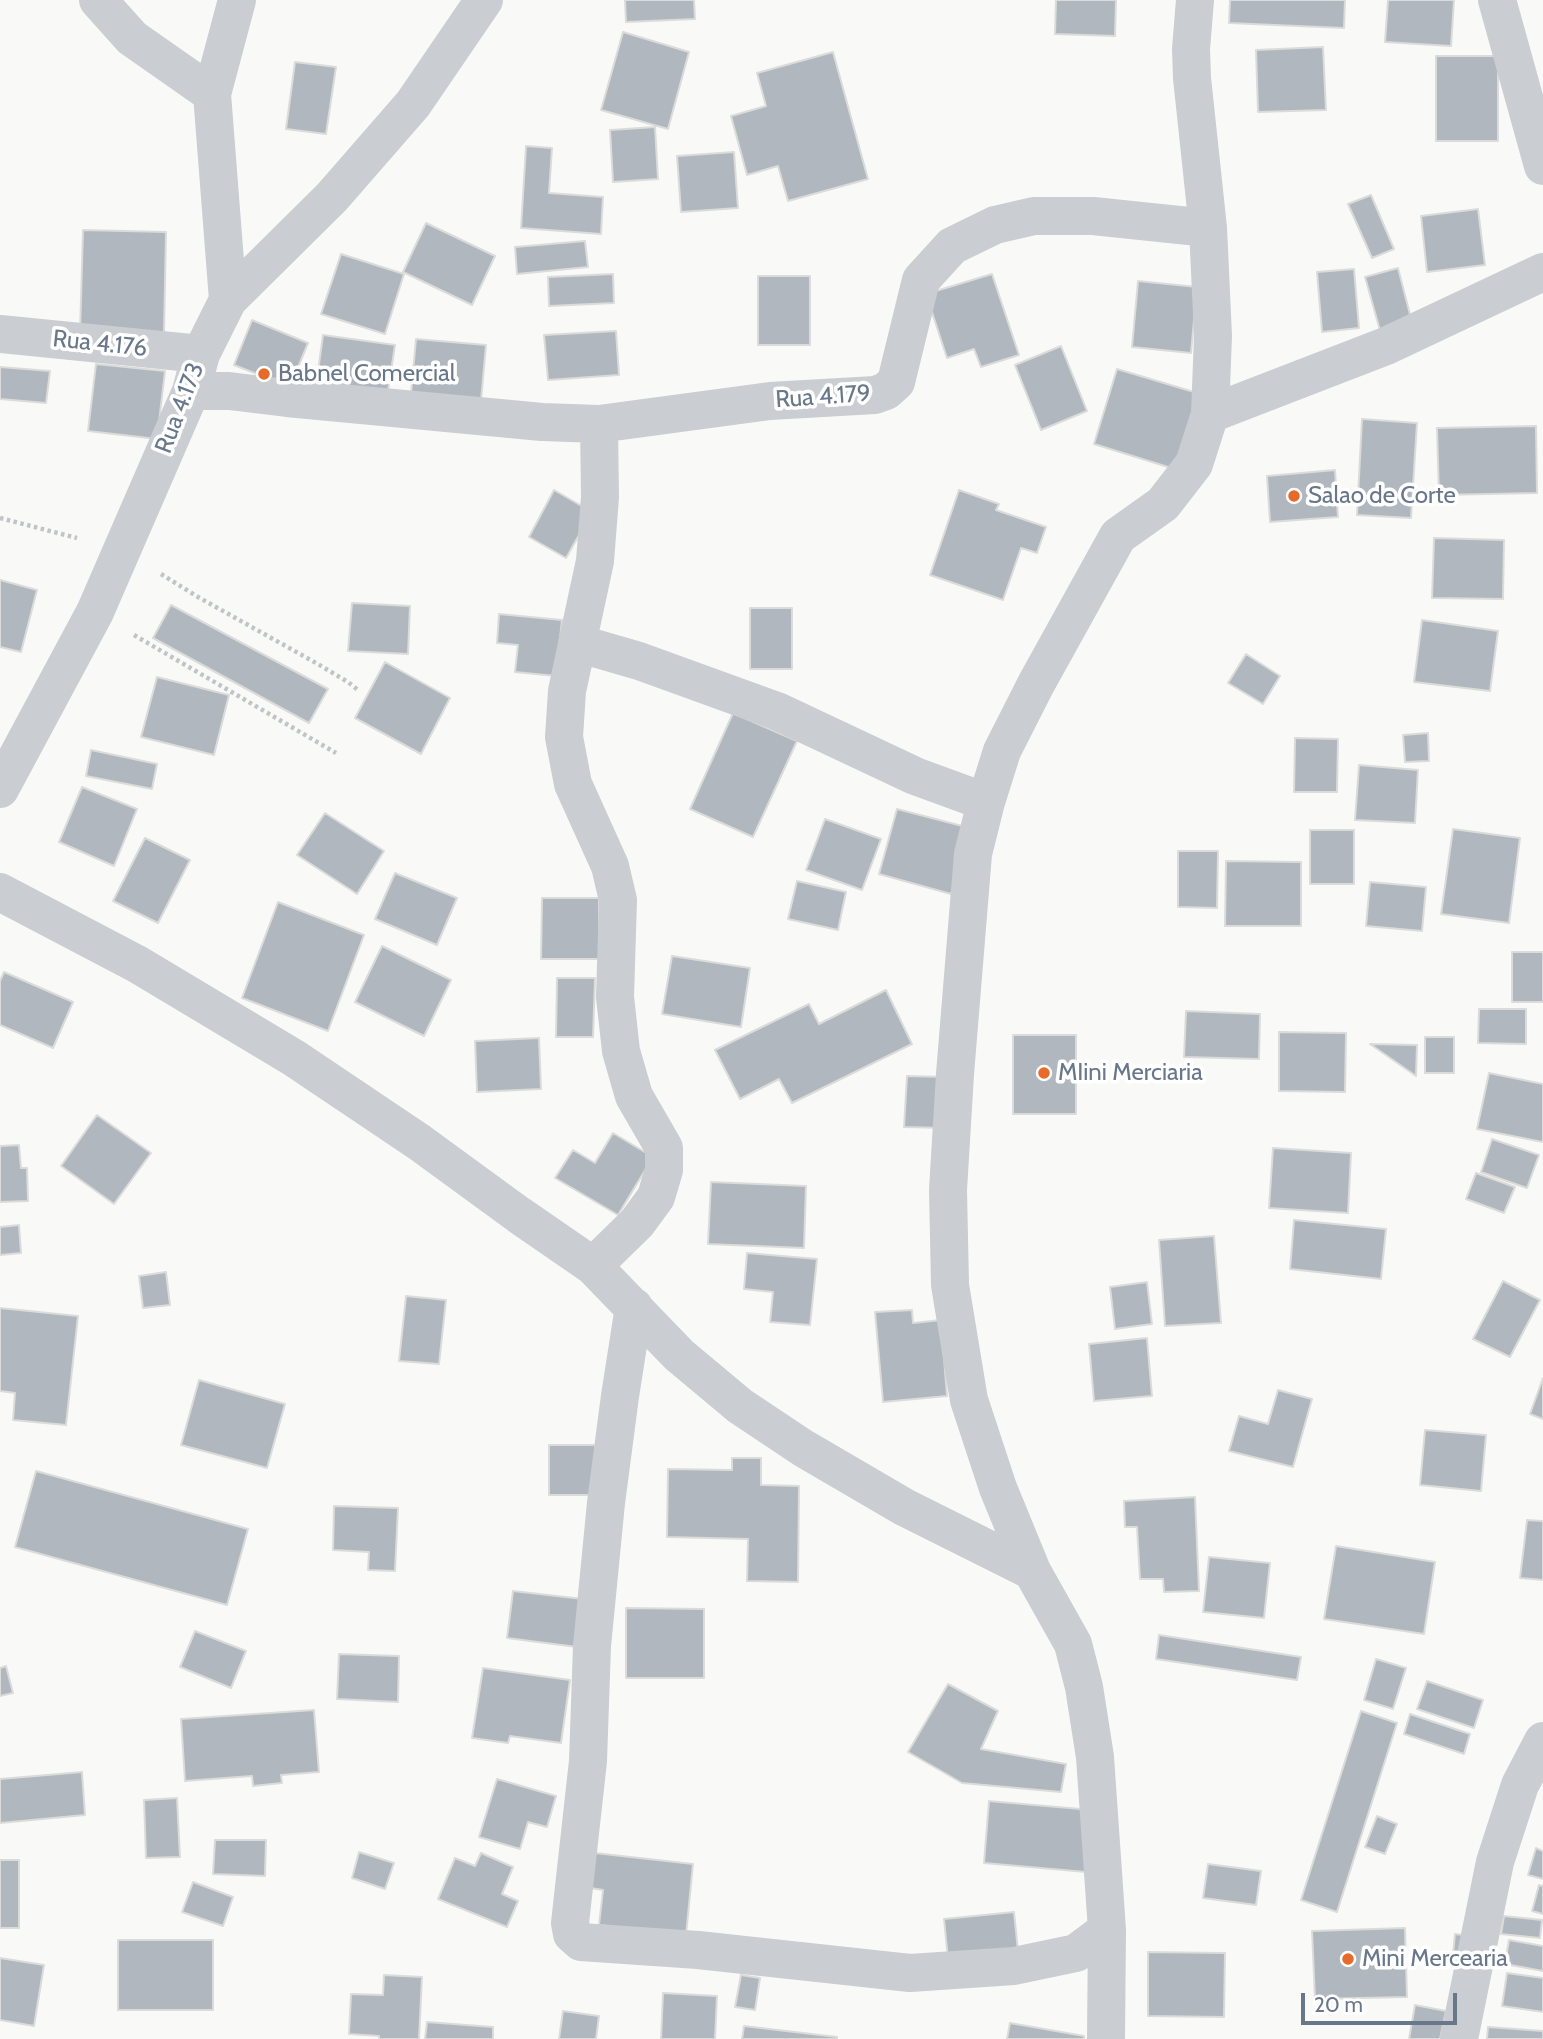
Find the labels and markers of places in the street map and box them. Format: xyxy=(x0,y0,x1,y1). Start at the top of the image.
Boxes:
place label: Babnel Comercial xyxy=(278,360,455,388)
marker: Babnel Comercial xyxy=(256,366,272,382)
place label: Salao de Corte xyxy=(1308,482,1456,510)
marker: Salao de Corte xyxy=(1286,488,1302,504)
place label: MIini Merciaria xyxy=(1058,1059,1203,1087)
marker: MIini Merciaria xyxy=(1036,1065,1052,1081)
place label: Mini Mercearia xyxy=(1362,1945,1508,1973)
marker: Mini Mercearia xyxy=(1340,1951,1356,1967)

